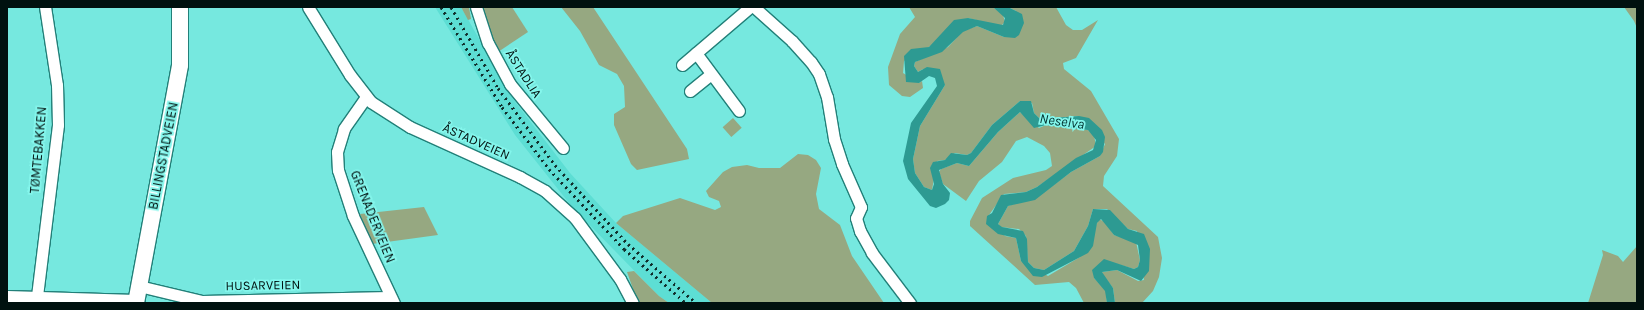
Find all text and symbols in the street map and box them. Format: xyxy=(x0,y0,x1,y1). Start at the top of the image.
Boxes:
street label: ÅSTADLIA xyxy=(502,47,544,101)
street label: BILLINGSTADVEIEN xyxy=(146,101,182,211)
street label: TØMTEBAKKEN xyxy=(27,106,51,194)
water label: Neselva xyxy=(1038,111,1086,133)
street label: ÅSTADVEIEN xyxy=(440,120,512,164)
street label: GRENADERVEIEN xyxy=(346,169,398,265)
street label: HUSARVEIEN xyxy=(225,278,301,294)

